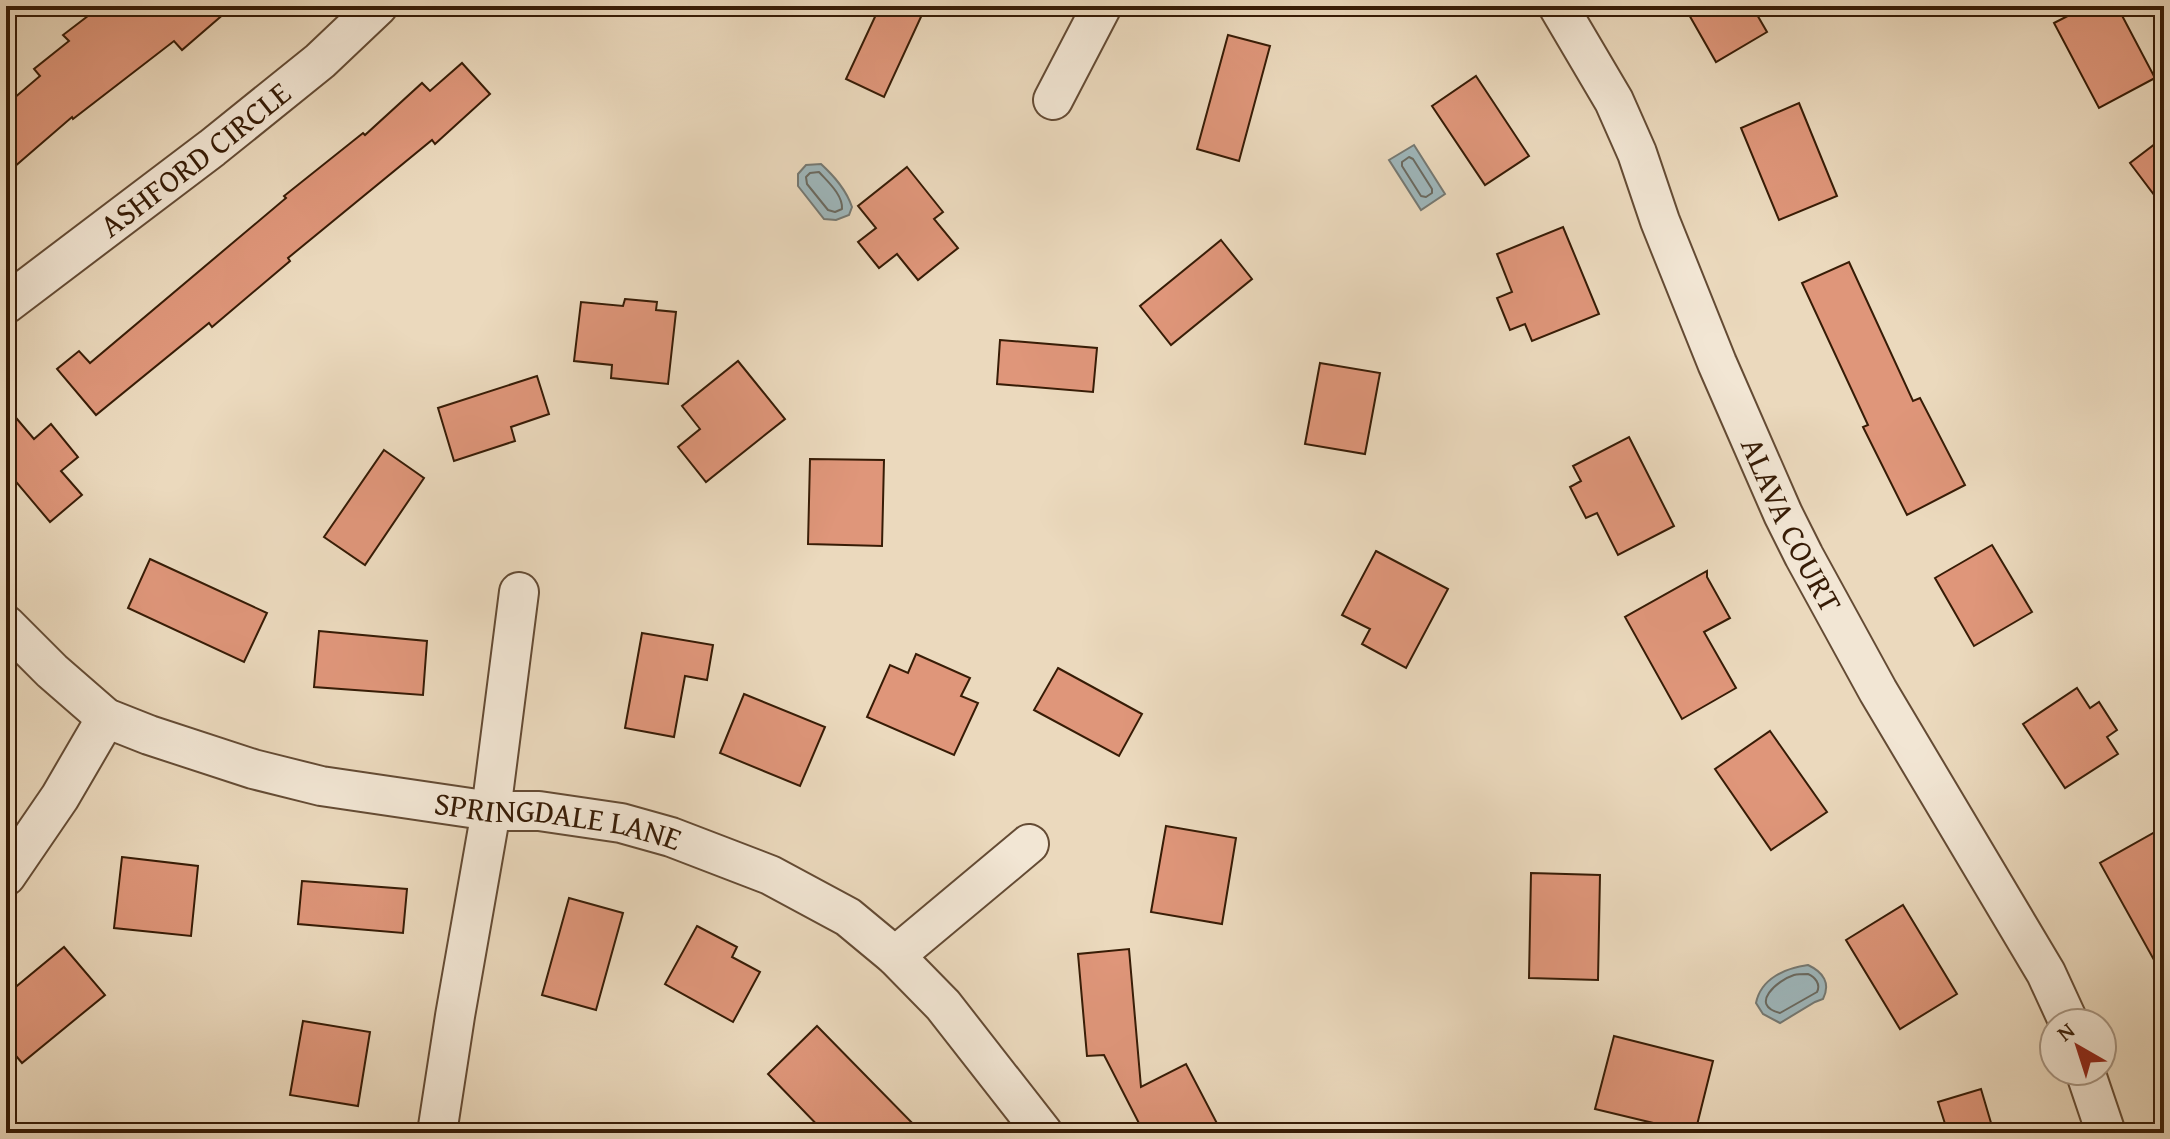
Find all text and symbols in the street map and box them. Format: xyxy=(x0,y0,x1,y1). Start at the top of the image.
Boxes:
street label: ASHFORD CIRCLE xyxy=(89,70,301,248)
street label: ALAVA COURT xyxy=(1729,430,1854,621)
street label: SPRINGDALE LANE xyxy=(431,779,689,862)
north arrow xyxy=(2038,1007,2118,1087)
text: N xyxy=(2050,1014,2081,1049)

